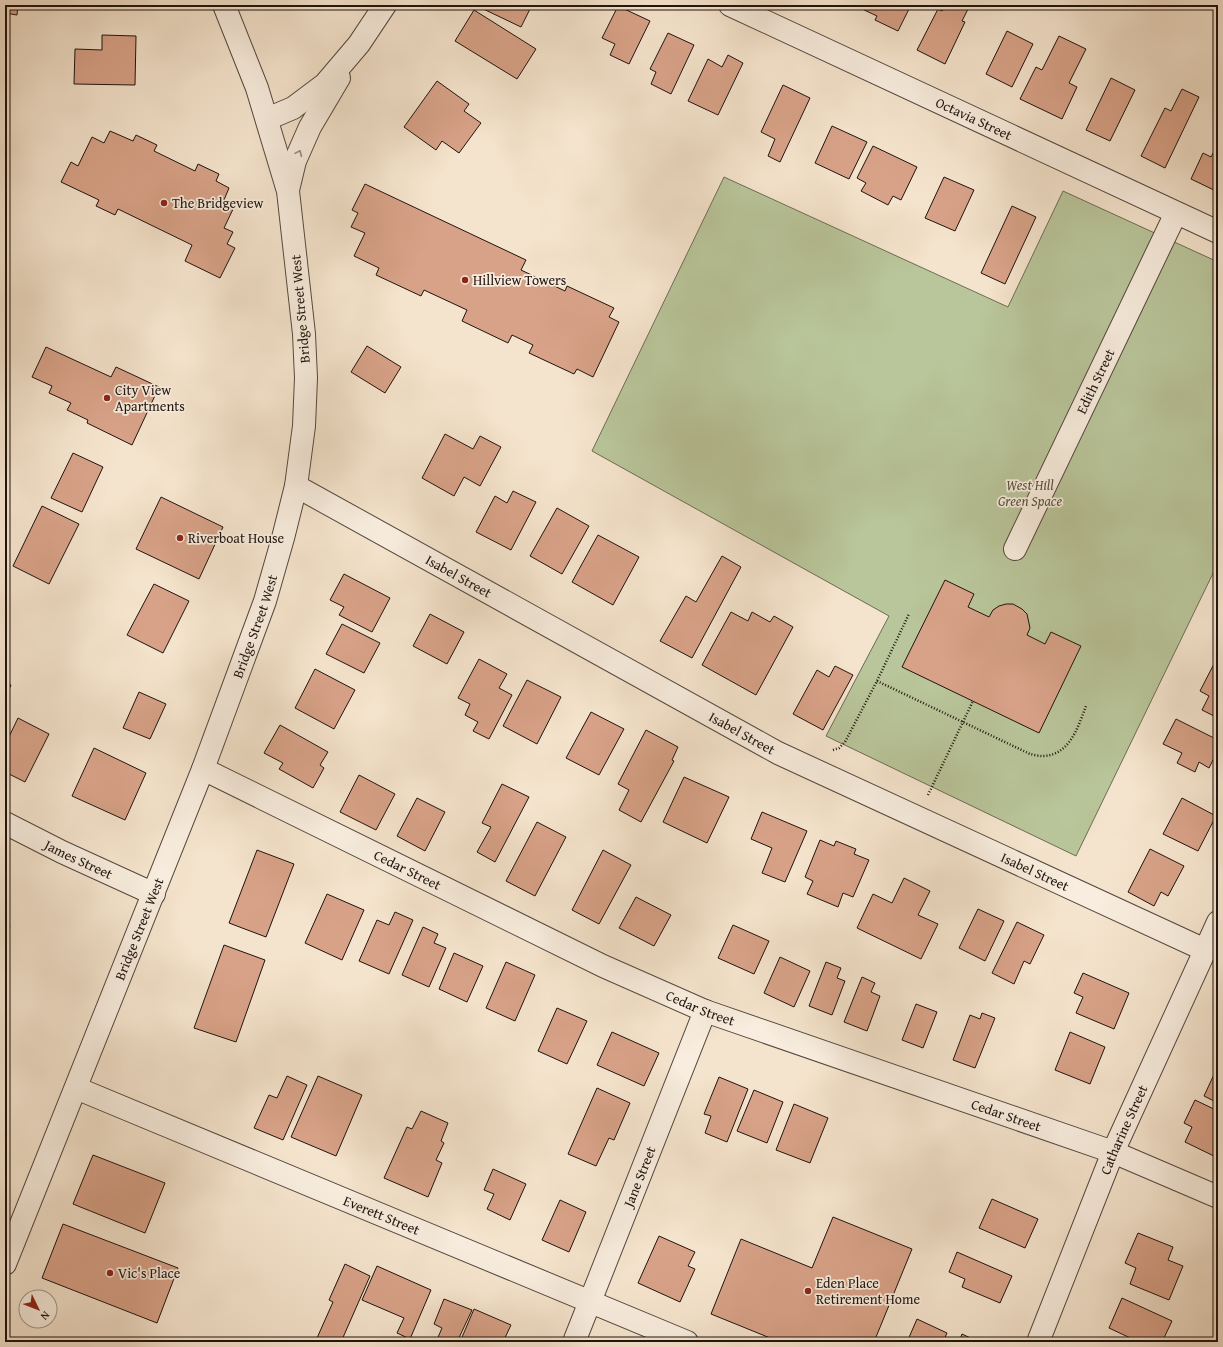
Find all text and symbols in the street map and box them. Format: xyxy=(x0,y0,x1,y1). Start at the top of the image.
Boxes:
street label: Octavia Street xyxy=(932,92,1015,145)
one-way arrow xyxy=(294,150,302,157)
place label: The Bridgeview xyxy=(172,193,263,213)
marker: The Bridgeview xyxy=(159,198,169,208)
street label: Bridge Street West xyxy=(285,254,315,364)
place label: Hillview Towers xyxy=(473,270,566,290)
marker: Hillview Towers xyxy=(460,275,470,285)
street label: Edith Street xyxy=(1071,345,1120,417)
place label: City View Apartments xyxy=(115,380,185,416)
marker: City View Apartments xyxy=(102,393,112,403)
park label: West Hill Green Space xyxy=(998,475,1062,511)
place label: Riverboat House xyxy=(188,528,285,548)
marker: Riverboat House xyxy=(175,533,185,543)
street label: Isabel Street xyxy=(422,550,495,603)
street label: Bridge Street West xyxy=(227,572,282,681)
street label: Isabel Street xyxy=(705,707,779,760)
street label: James Street xyxy=(39,834,116,884)
street label: Cedar Street xyxy=(371,845,445,895)
street label: Isabel Street xyxy=(998,847,1072,896)
street label: Bridge Street West xyxy=(110,875,169,983)
street label: Cedar Street xyxy=(663,985,738,1031)
street label: Catharine Street xyxy=(1095,1081,1152,1178)
street label: Cedar Street xyxy=(969,1094,1044,1136)
street label: Jane Street xyxy=(618,1143,661,1212)
street label: Everett Street xyxy=(340,1190,423,1240)
place label: Vic's Place xyxy=(118,1263,181,1283)
marker: Vic's Place xyxy=(105,1268,115,1278)
place label: Eden Place Retirement Home xyxy=(816,1273,920,1309)
marker: Eden Place Retirement Home xyxy=(803,1286,813,1296)
north arrow xyxy=(18,1289,58,1329)
text: N xyxy=(37,1308,54,1324)

